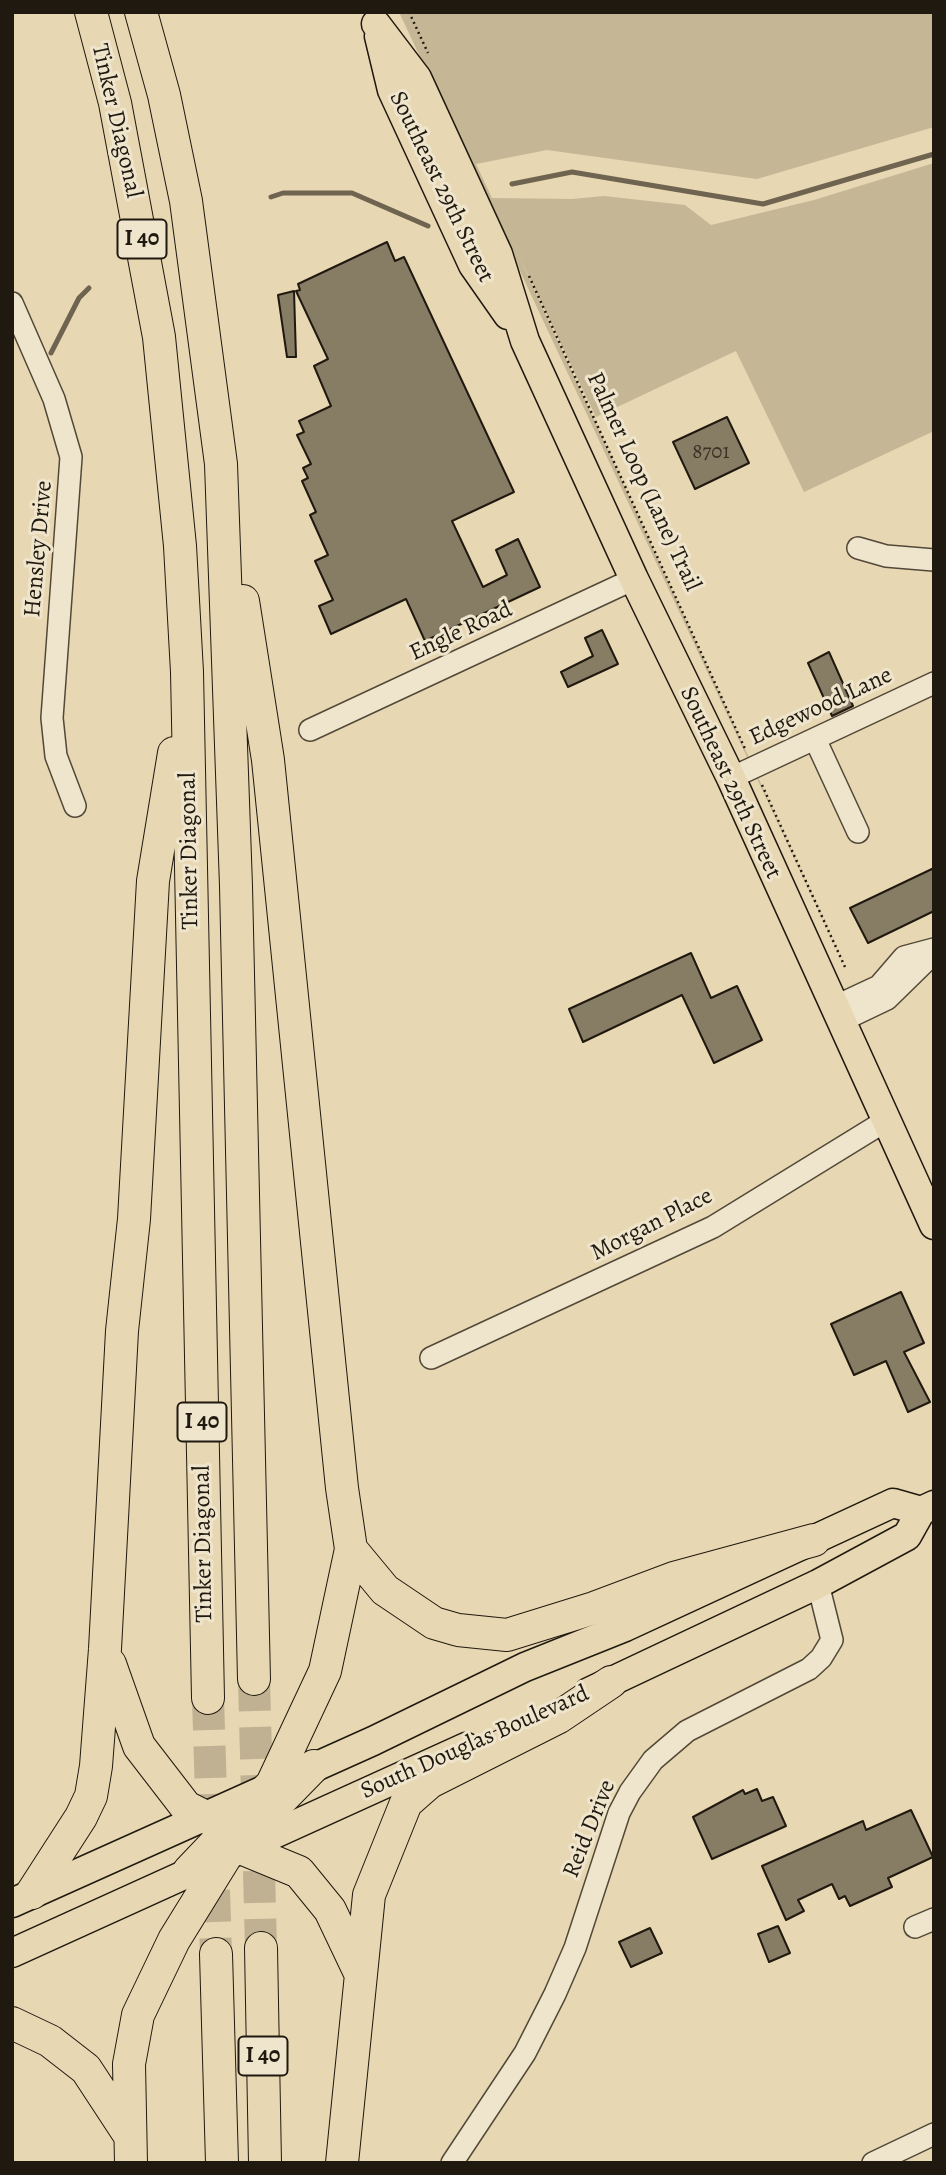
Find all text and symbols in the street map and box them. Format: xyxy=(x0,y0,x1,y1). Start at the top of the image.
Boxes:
street label: Tinker Diagonal xyxy=(84,41,148,201)
street label: Southeast 29th Street xyxy=(382,87,500,287)
road number: I 40 xyxy=(118,220,166,258)
street label: Palmer Loop (Lane) Trail xyxy=(580,368,706,596)
house number: 8701 xyxy=(692,440,730,466)
street label: Hensley Drive xyxy=(19,479,59,619)
street label: Engle Road xyxy=(405,596,517,668)
street label: Edgewood Lane xyxy=(745,661,897,753)
street label: Southeast 29th Street xyxy=(673,682,787,884)
street label: Tinker Diagonal xyxy=(174,772,206,930)
street label: Morgan Place xyxy=(586,1182,718,1268)
road number: I 40 xyxy=(178,1402,227,1442)
street label: Tinker Diagonal xyxy=(188,1465,220,1623)
street label: South Douglas Boulevard xyxy=(356,1680,594,1806)
street label: Reid Drive xyxy=(557,1776,623,1882)
road number: I 40 xyxy=(238,2036,288,2076)

